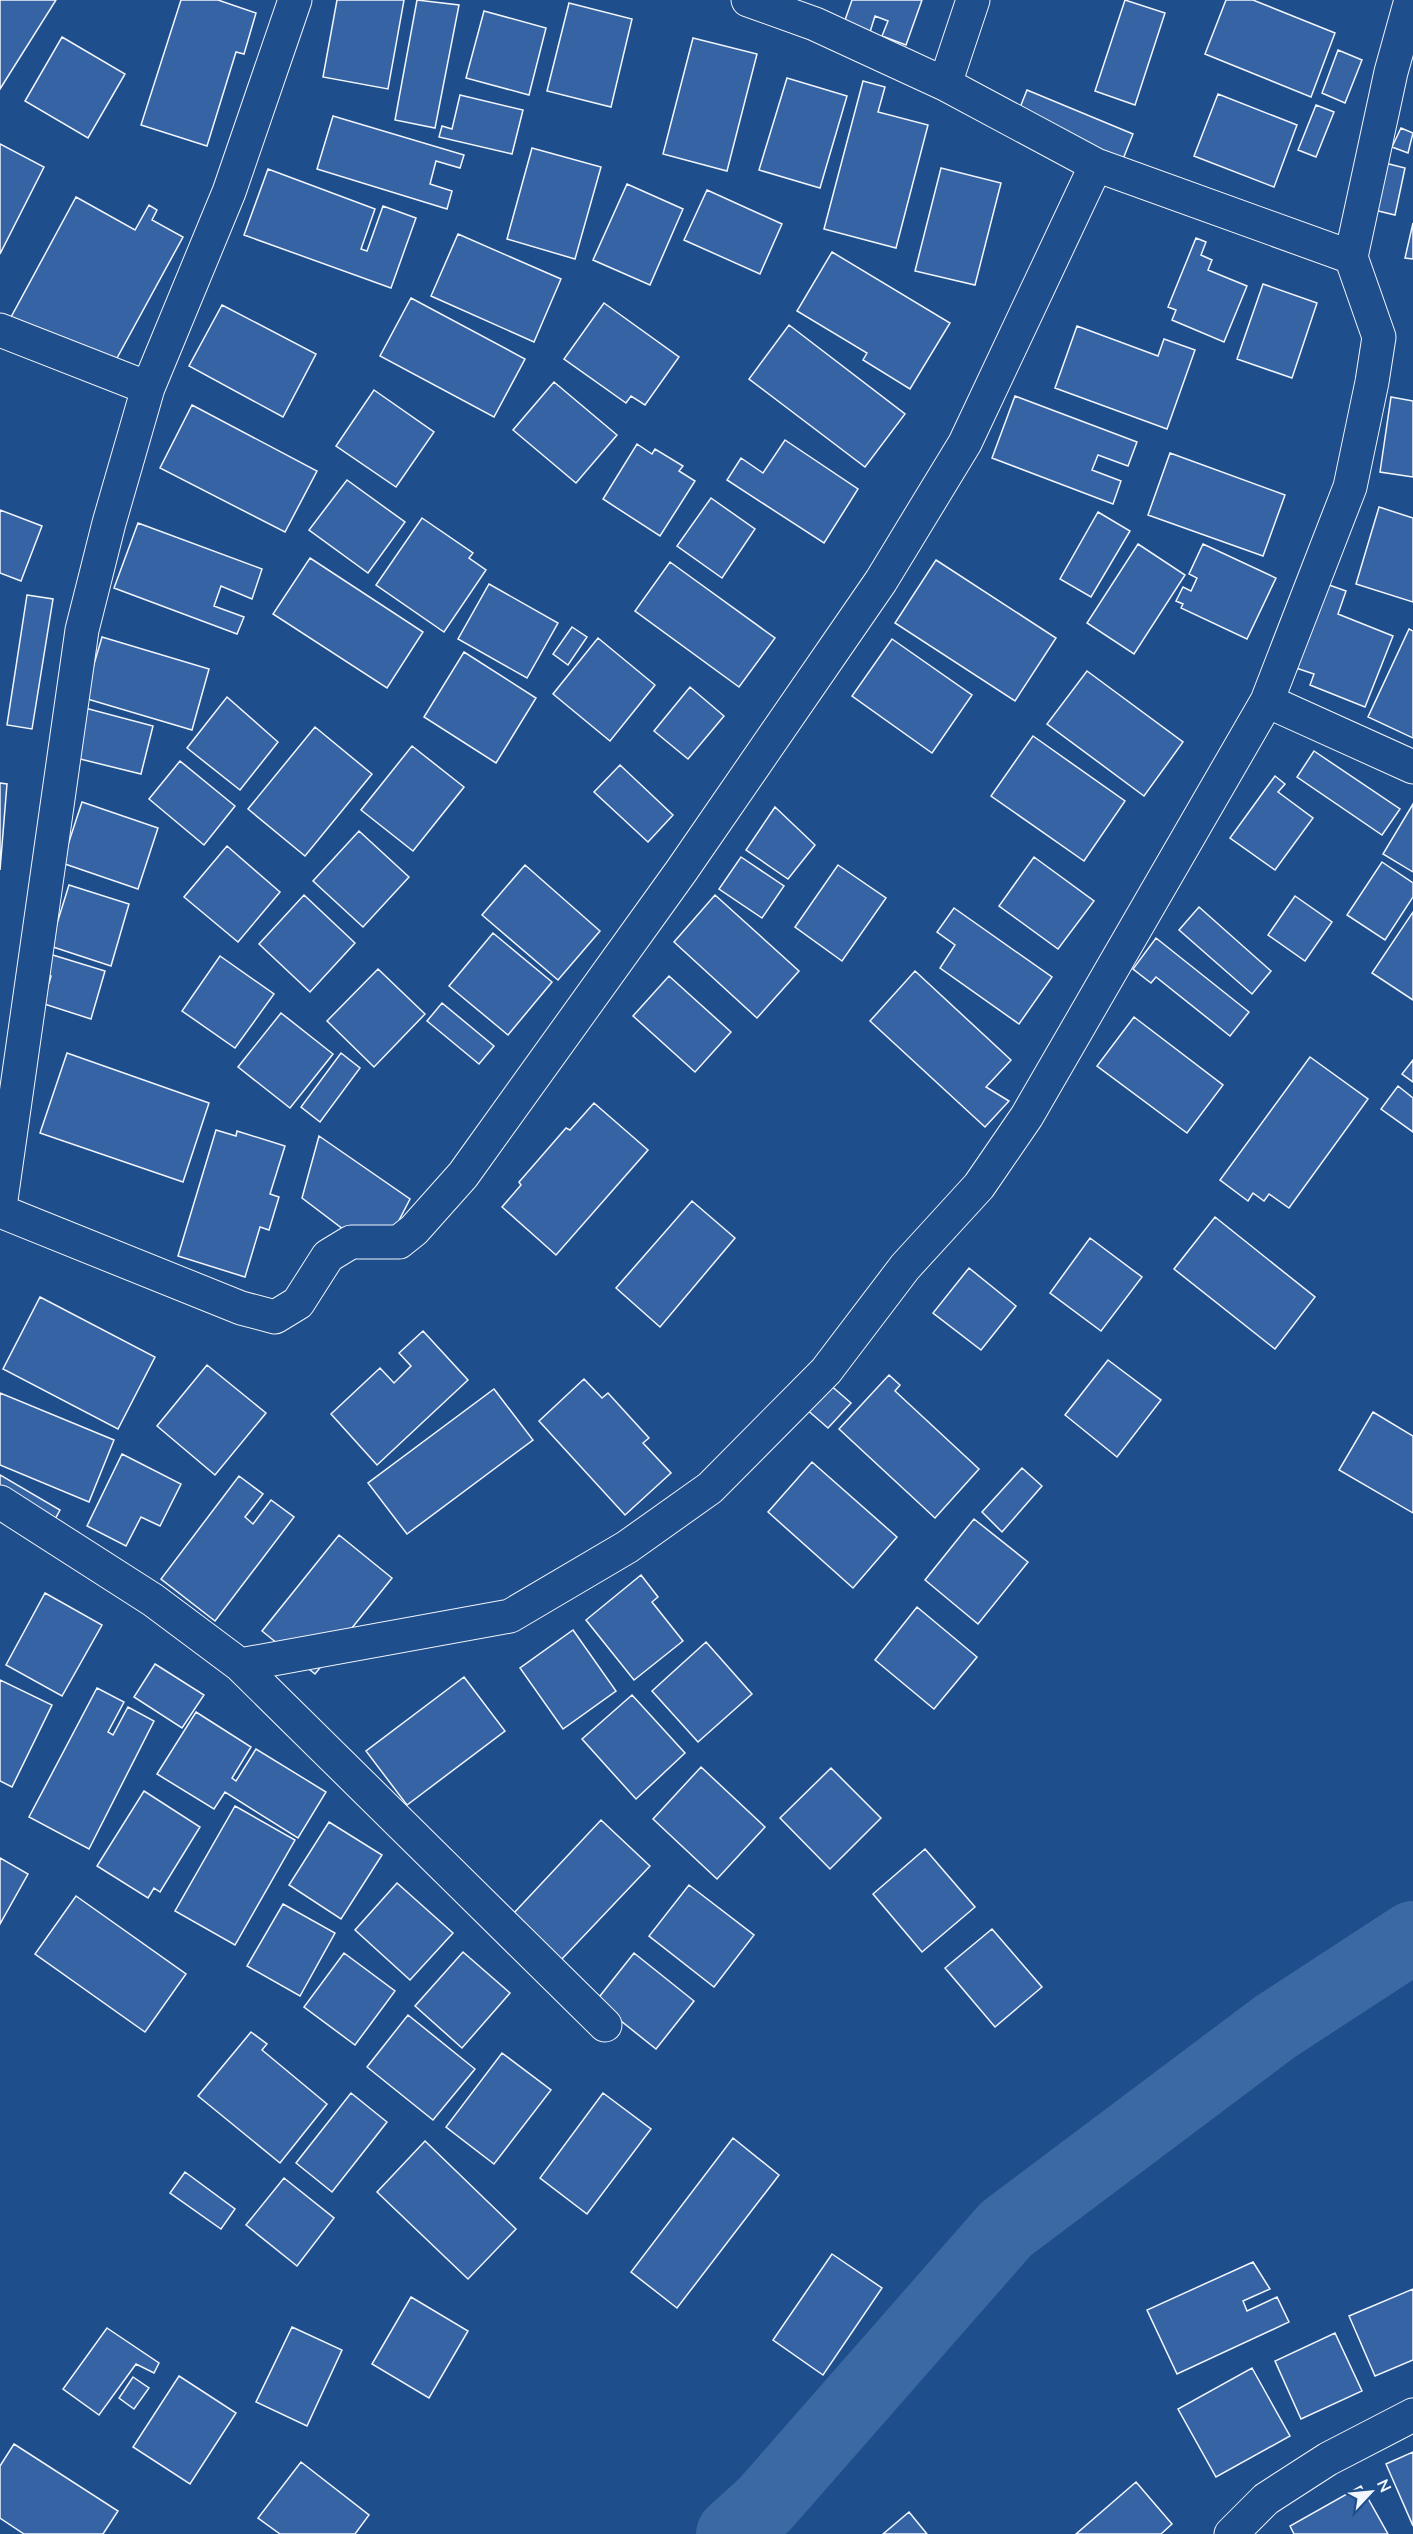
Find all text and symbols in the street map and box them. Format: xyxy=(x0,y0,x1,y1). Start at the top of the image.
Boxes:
north arrow xyxy=(1341,2462,1401,2522)
text: N xyxy=(1371,2476,1396,2496)

